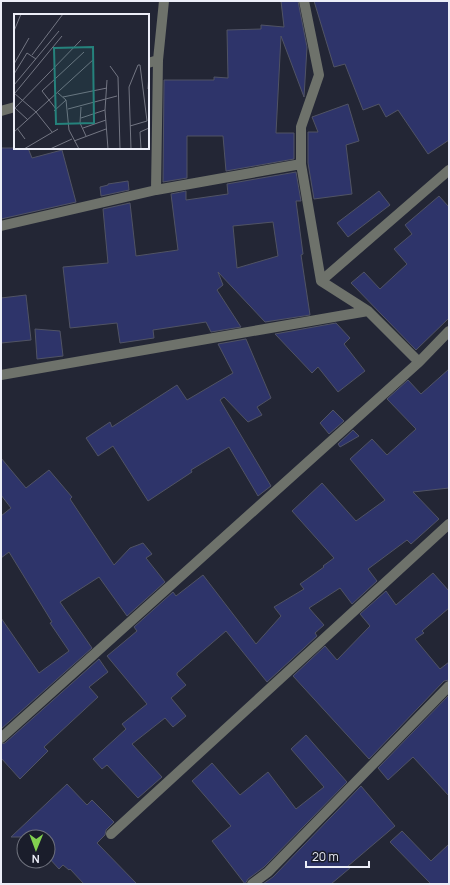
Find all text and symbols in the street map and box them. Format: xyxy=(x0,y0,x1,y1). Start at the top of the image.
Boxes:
inset map xyxy=(14,14,149,149)
north arrow xyxy=(16,829,56,869)
scale bar xyxy=(306,843,369,869)
text: 20 m xyxy=(312,848,339,865)
text: N xyxy=(32,852,40,867)

